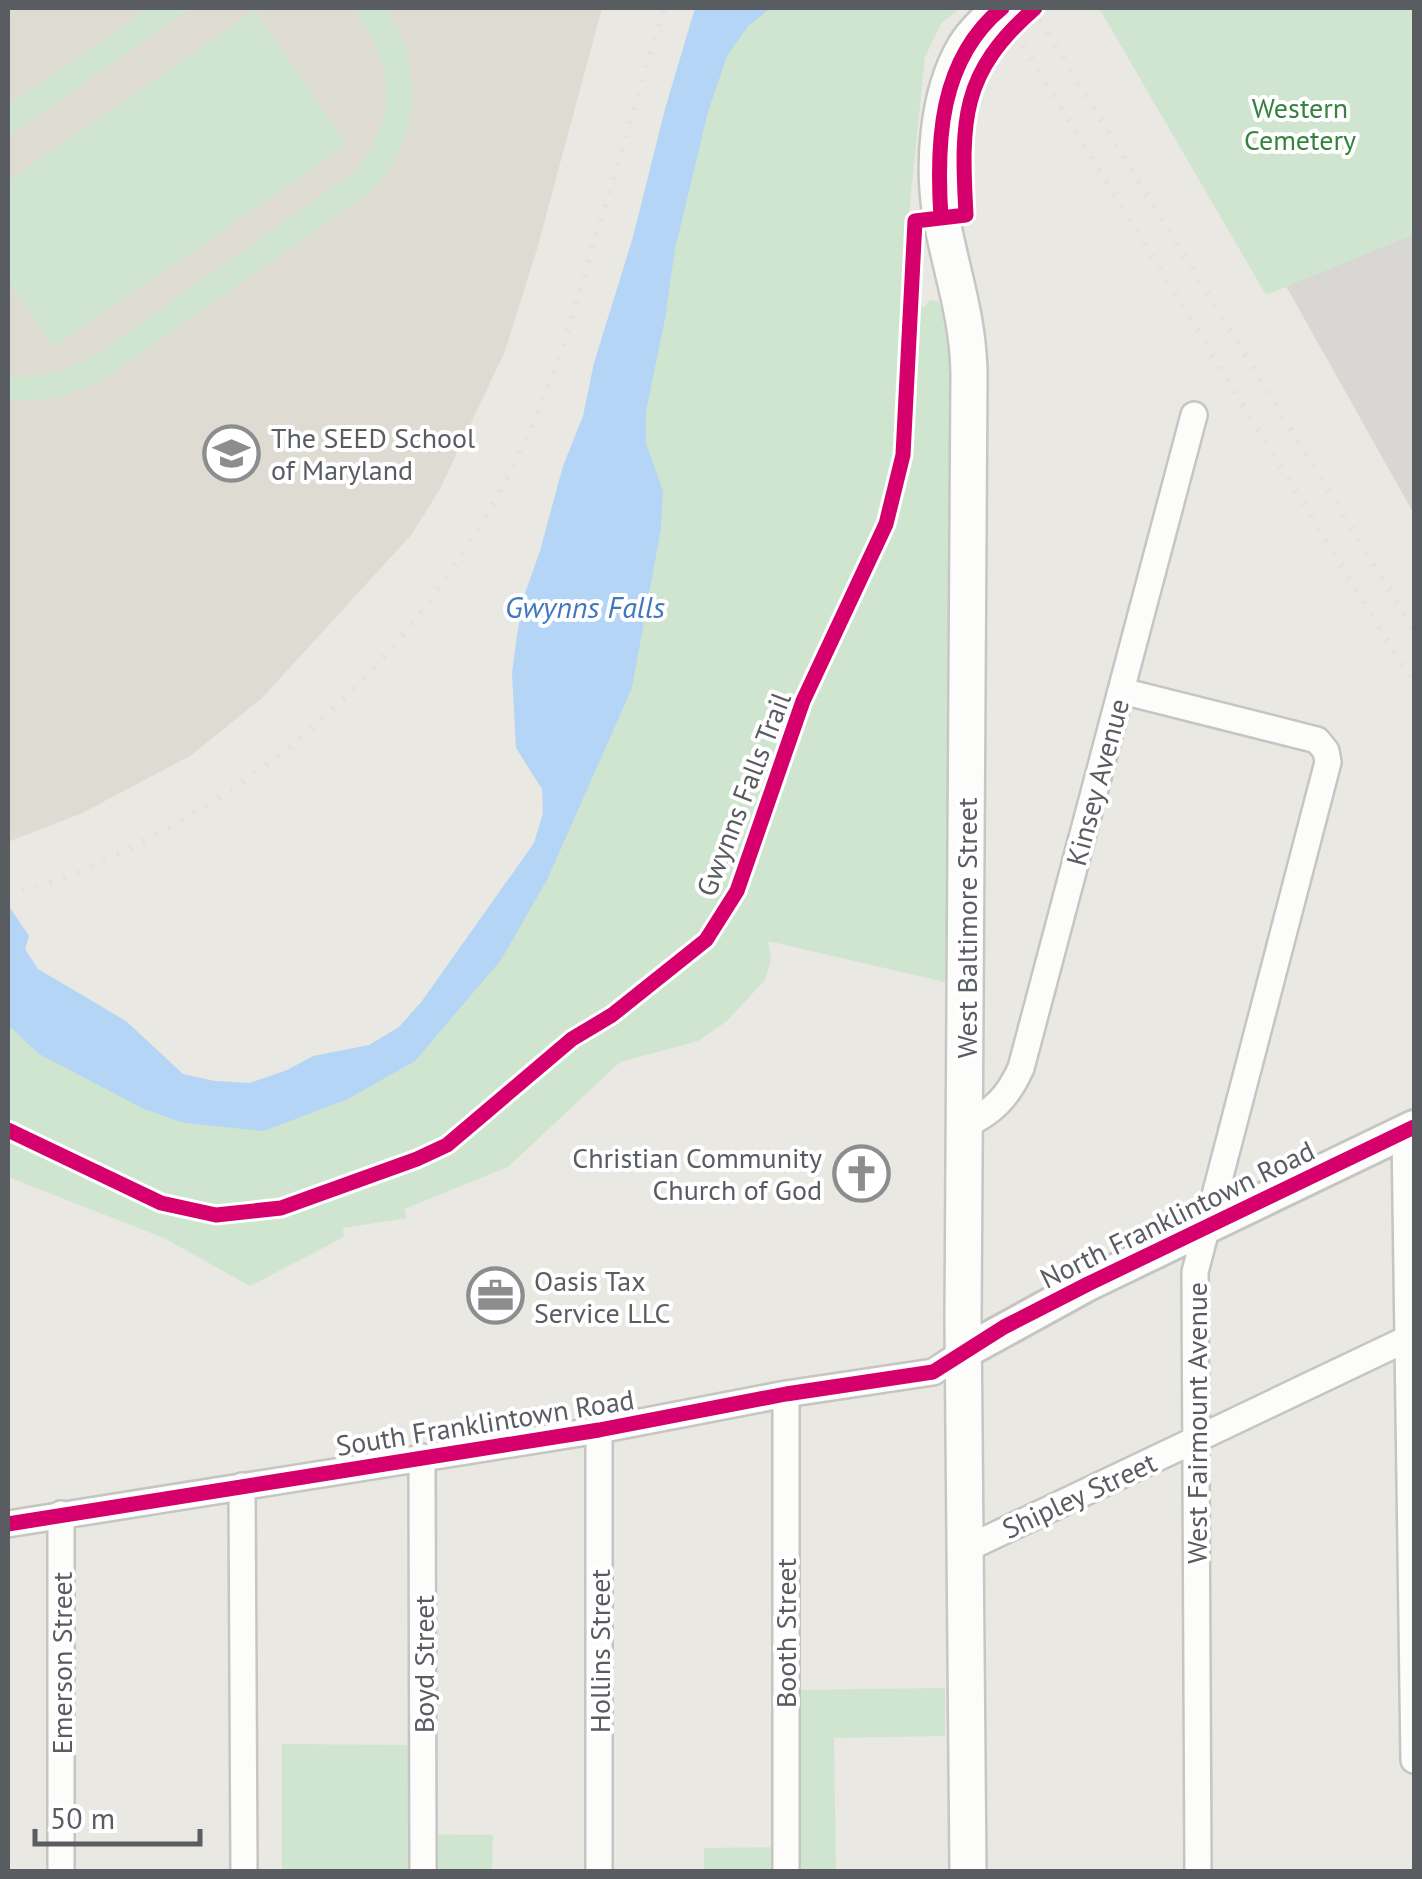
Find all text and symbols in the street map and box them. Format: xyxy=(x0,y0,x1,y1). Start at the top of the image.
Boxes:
park label: Western Cemetery xyxy=(1244,89,1356,158)
place label: The SEED School of Maryland xyxy=(271,419,475,488)
school or university icon: The SEED School of Maryland xyxy=(202,423,262,483)
water label: Gwynns Falls xyxy=(505,587,665,626)
street label: Gwynns Falls Trail xyxy=(687,687,799,901)
street label: Kinsey Avenue xyxy=(1057,694,1137,870)
street label: West Baltimore Street xyxy=(948,797,985,1058)
street label: North Franklintown Road xyxy=(1034,1131,1320,1297)
place label: Christian Community Church of God xyxy=(572,1139,822,1208)
church icon: Christian Community Church of God xyxy=(831,1143,891,1203)
place label: Oasis Tax Service LLC xyxy=(534,1262,670,1331)
office icon: Oasis Tax Service LLC xyxy=(465,1266,525,1326)
street label: West Fairmount Avenue xyxy=(1178,1282,1215,1564)
street label: South Franklintown Road xyxy=(333,1380,637,1464)
street label: Shipley Street xyxy=(996,1443,1162,1547)
street label: Booth Street xyxy=(767,1557,804,1708)
street label: Hollins Street xyxy=(581,1569,618,1733)
street label: Emerson Street xyxy=(43,1571,80,1754)
street label: Boyd Street xyxy=(405,1594,442,1733)
scale bar xyxy=(35,1784,200,1846)
text: 50 m xyxy=(50,1798,115,1837)

